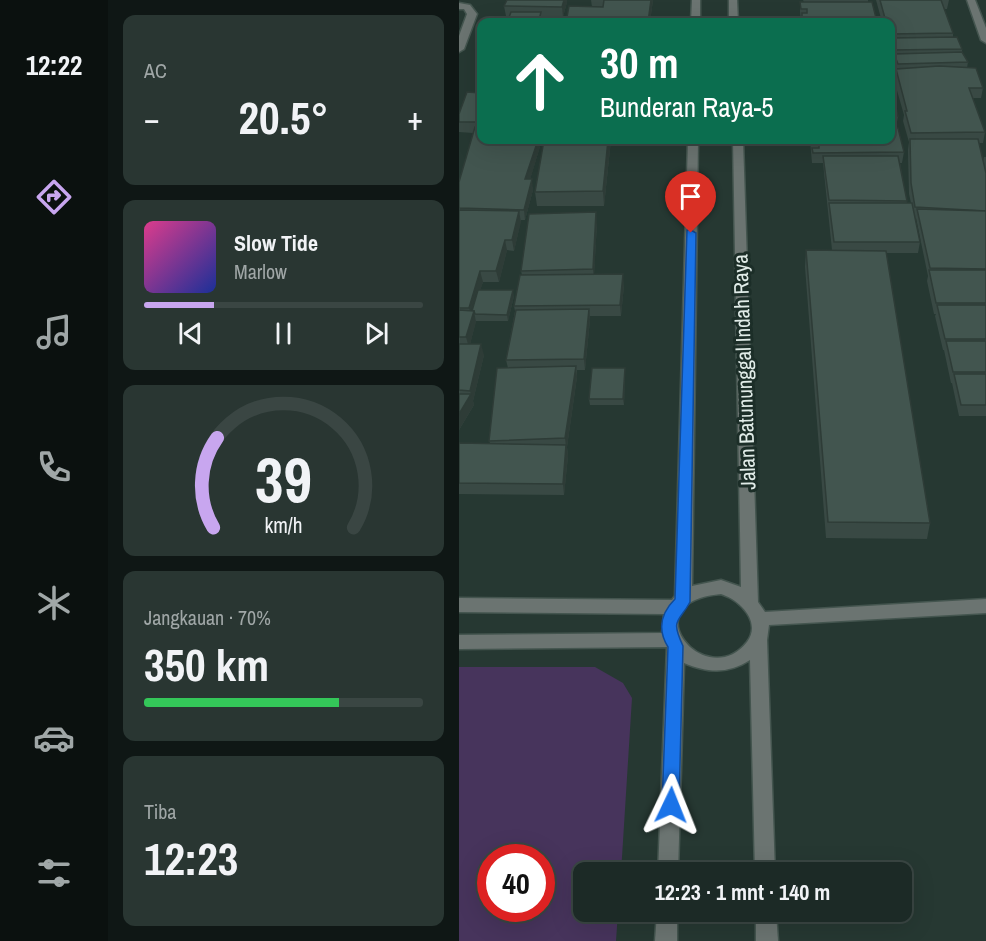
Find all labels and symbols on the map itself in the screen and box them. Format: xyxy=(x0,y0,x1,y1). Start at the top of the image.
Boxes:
pin xyxy=(665,171,716,233)
street label: Jalan Batununggal Indah Raya xyxy=(725,253,763,490)
position arrow xyxy=(639,773,703,837)
speed limit sign: 40 xyxy=(477,844,555,922)

